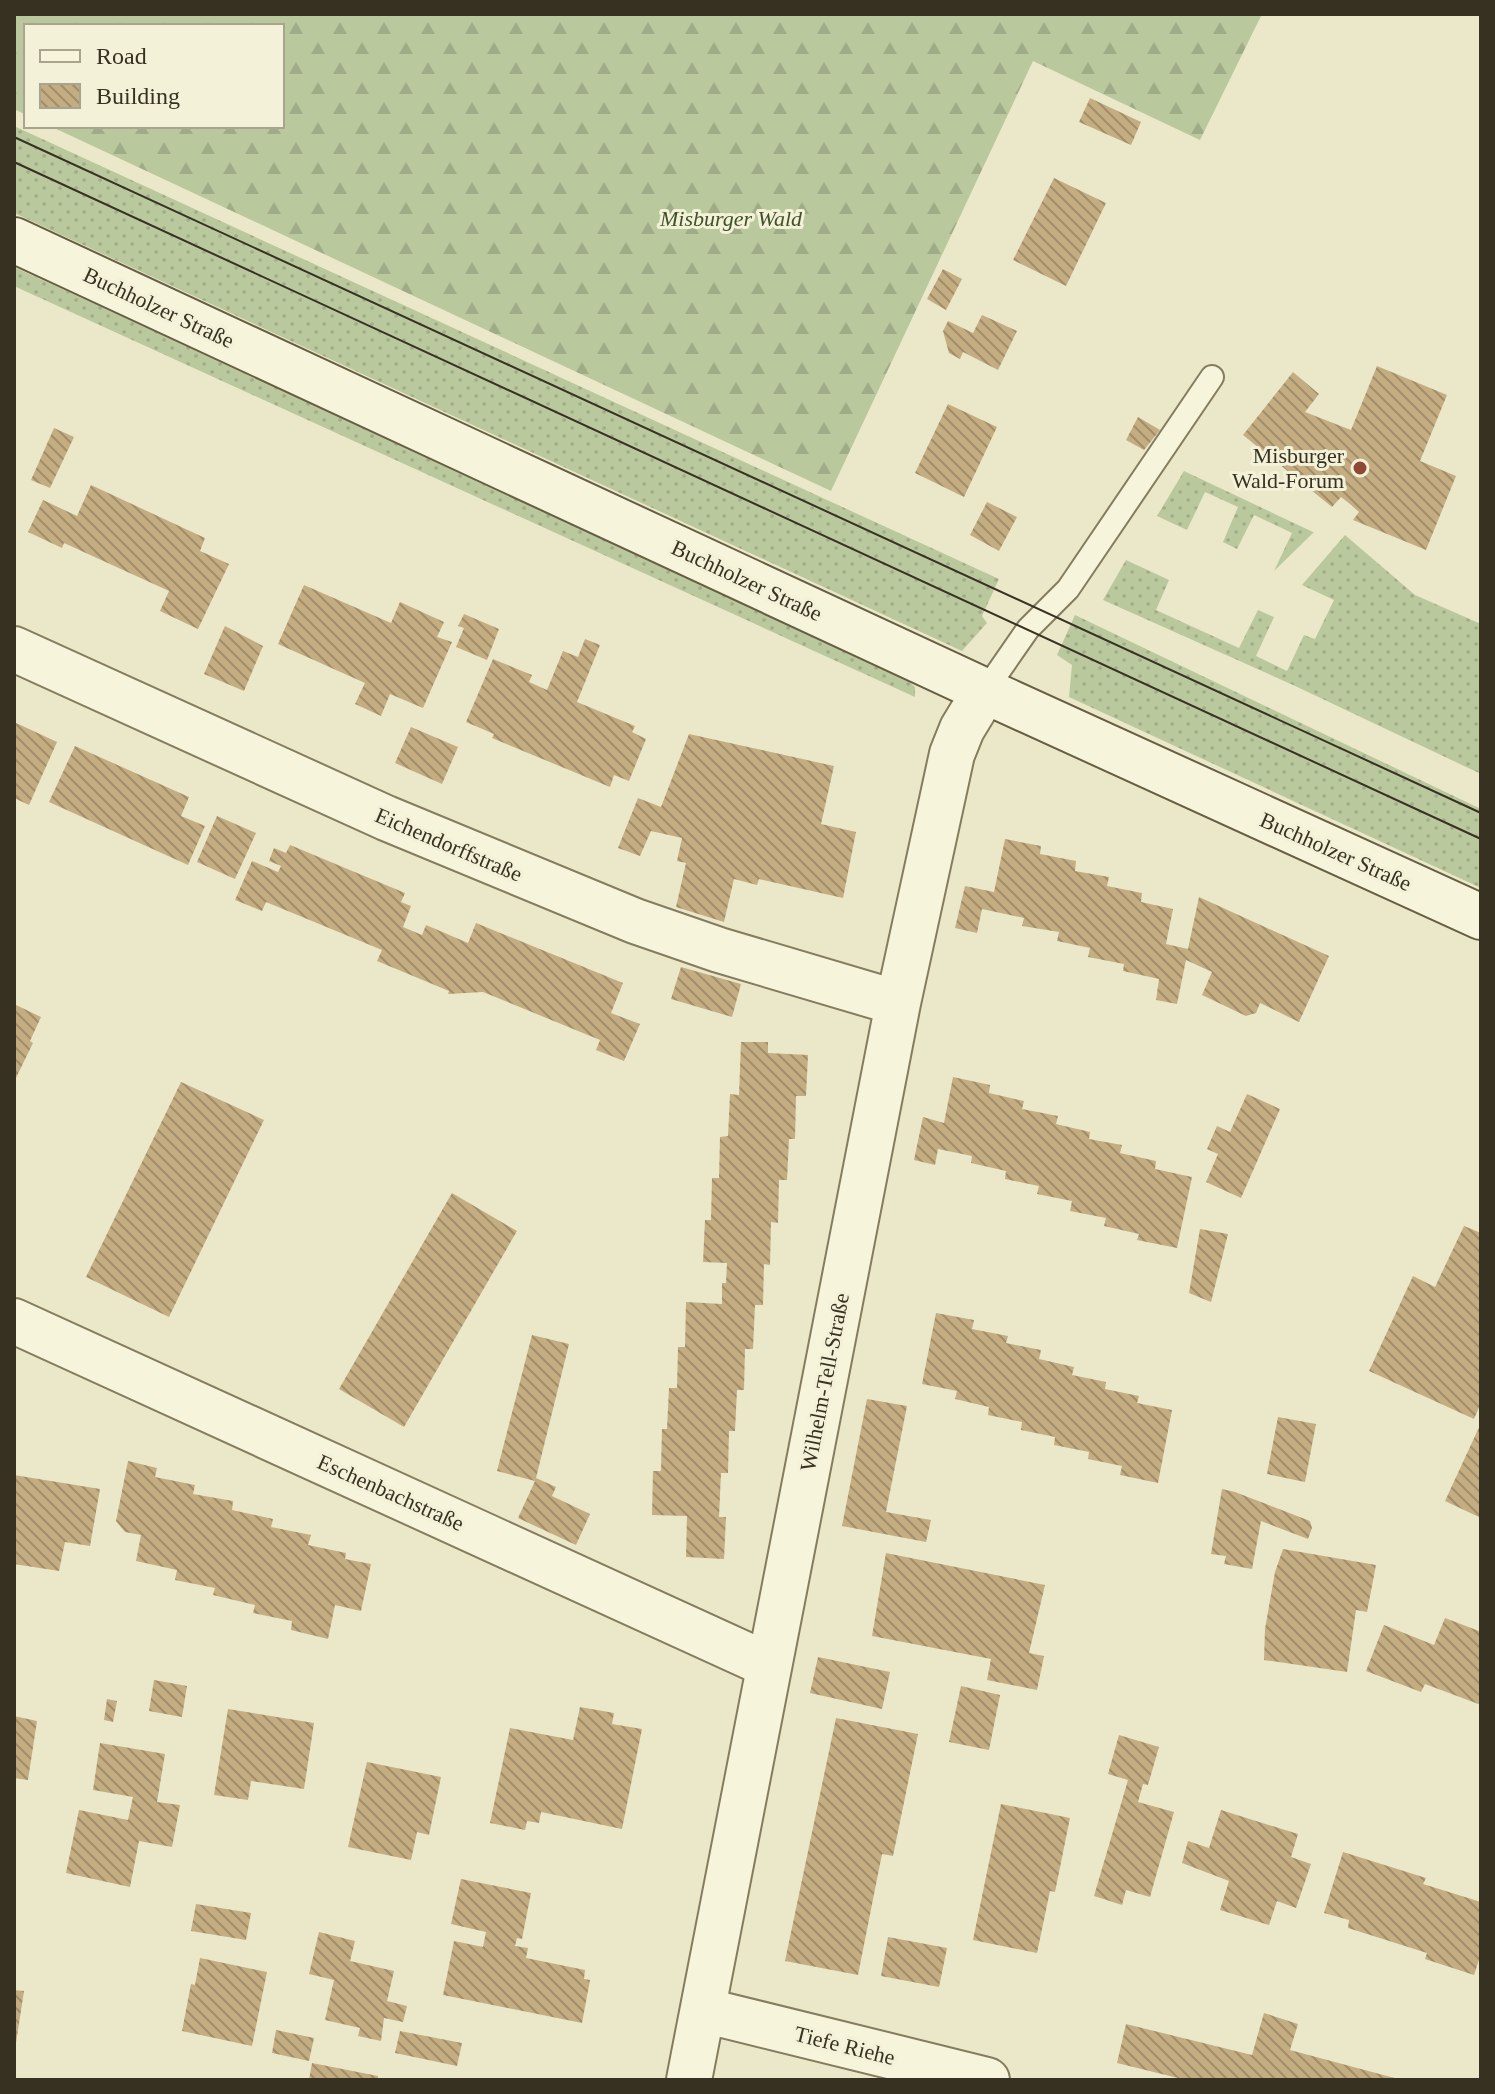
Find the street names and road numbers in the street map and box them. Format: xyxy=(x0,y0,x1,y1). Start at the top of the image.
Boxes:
street label: Buchholzer Straße xyxy=(80,262,238,353)
street label: Buchholzer Straße xyxy=(668,535,826,626)
street label: Eichendorffstraße xyxy=(372,802,526,887)
street label: Buchholzer Straße xyxy=(1256,807,1415,896)
street label: Wilhelm-Tell-Straße xyxy=(795,1291,854,1473)
street label: Eschenbachstraße xyxy=(314,1449,468,1536)
street label: Tiefe Riehe xyxy=(792,2021,898,2070)

